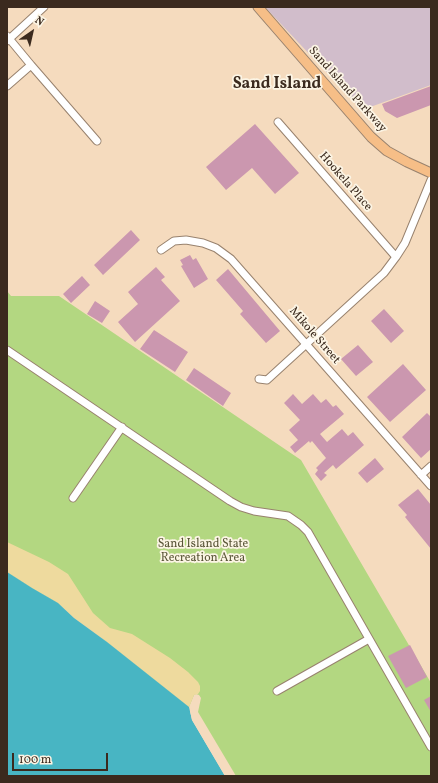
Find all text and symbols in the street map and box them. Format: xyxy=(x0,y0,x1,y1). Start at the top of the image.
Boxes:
north arrow xyxy=(12,12,52,52)
text: N xyxy=(31,13,47,30)
street label: Sand Island Parkway xyxy=(305,44,389,136)
district label: Sand Island xyxy=(233,75,321,95)
street label: Hookela Place xyxy=(316,150,374,214)
street label: Mikole Street xyxy=(285,305,343,367)
park label: Sand Island State Recreation Area xyxy=(158,538,248,566)
scale bar xyxy=(14,745,110,771)
text: 100 m xyxy=(19,752,51,768)

